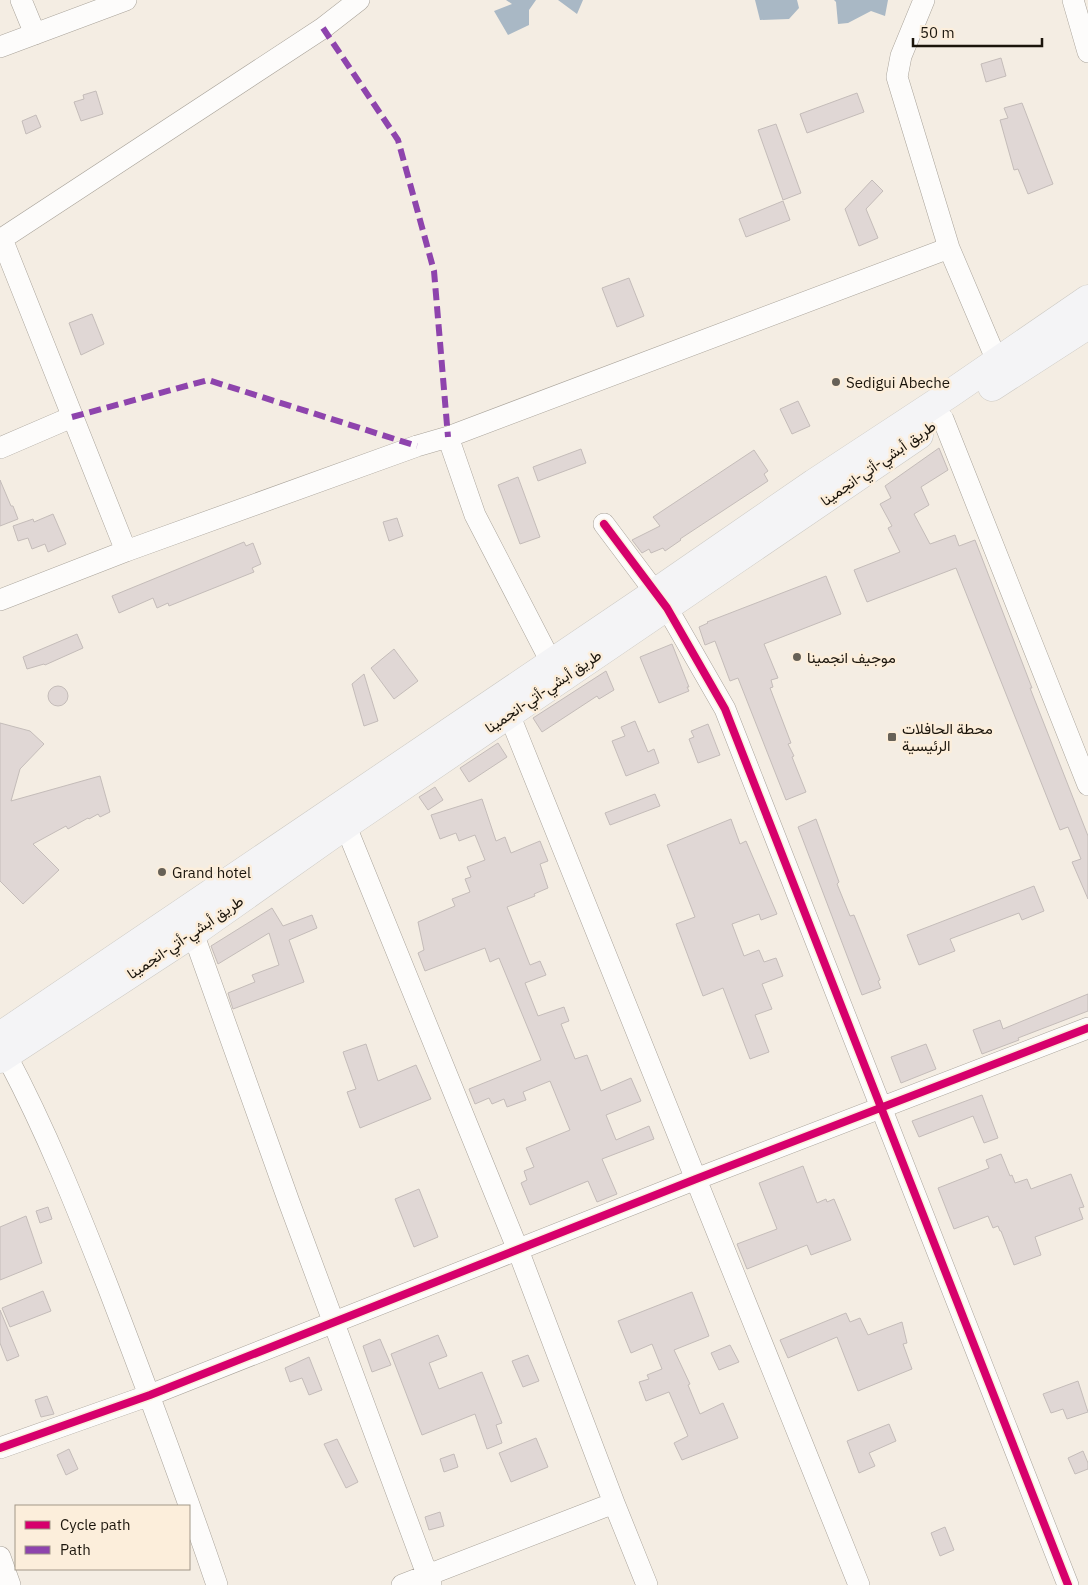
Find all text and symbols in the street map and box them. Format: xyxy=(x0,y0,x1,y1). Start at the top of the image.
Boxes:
scale bar xyxy=(913,15,1042,47)
text: 50 m xyxy=(920,23,955,42)
place label: Sedigui Abeche xyxy=(846,373,950,392)
marker: Sedigui Abeche xyxy=(830,376,842,388)
street label: طريق أبشي-أتي-انجمينا xyxy=(817,416,942,513)
street label: طريق أبشي-أتي-انجمينا xyxy=(481,645,607,740)
place label: موجيف انجمينا xyxy=(807,648,896,667)
marker: موجيف انجمينا xyxy=(791,651,803,663)
place label: محطة الحافلات الرئيسية xyxy=(902,719,993,755)
marker: محطة الحافلات الرئيسية xyxy=(886,731,898,743)
place label: Grand hotel xyxy=(172,863,251,882)
marker: Grand hotel xyxy=(156,866,168,878)
street label: طريق أبشي-أتي-انجمينا xyxy=(123,891,249,986)
legend xyxy=(15,1505,190,1570)
text: Cycle path xyxy=(60,1515,131,1534)
text: Path xyxy=(60,1540,91,1559)

